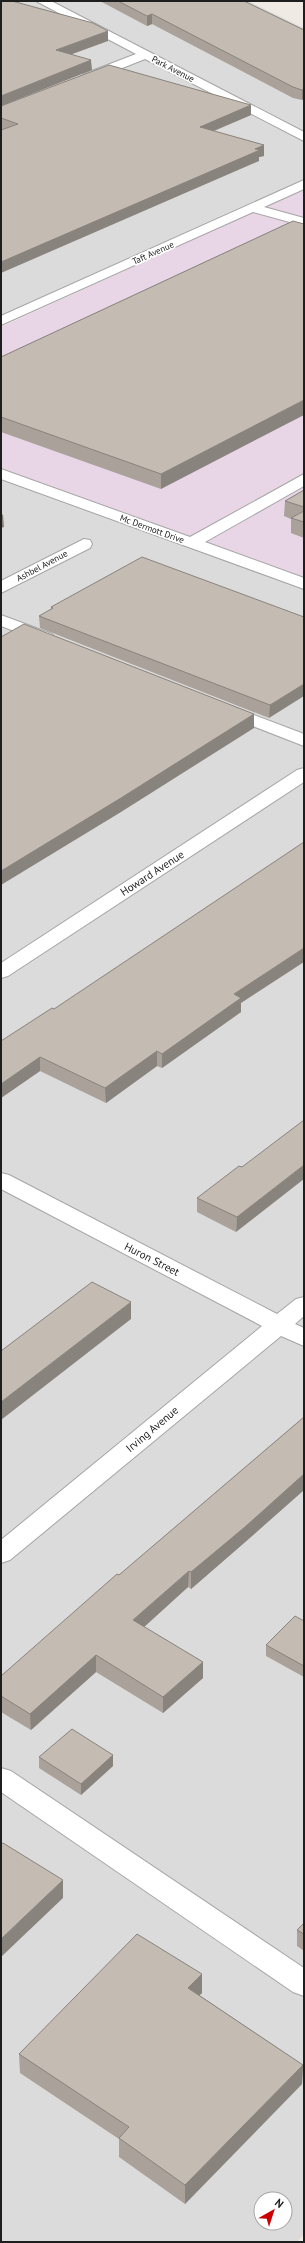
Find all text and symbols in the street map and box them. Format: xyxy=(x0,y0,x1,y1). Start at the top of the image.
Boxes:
street label: Park Avenue xyxy=(150,53,197,84)
street label: Taft Avenue xyxy=(130,238,176,267)
street label: Mc Dermott Drive xyxy=(118,512,186,545)
street label: Ashbel Avenue xyxy=(14,547,70,584)
street label: Howard Avenue xyxy=(117,847,187,899)
street label: Huron Street xyxy=(122,1239,182,1279)
street label: Irving Avenue xyxy=(123,1403,181,1455)
north arrow xyxy=(253,2191,293,2231)
text: N xyxy=(272,2196,287,2211)

